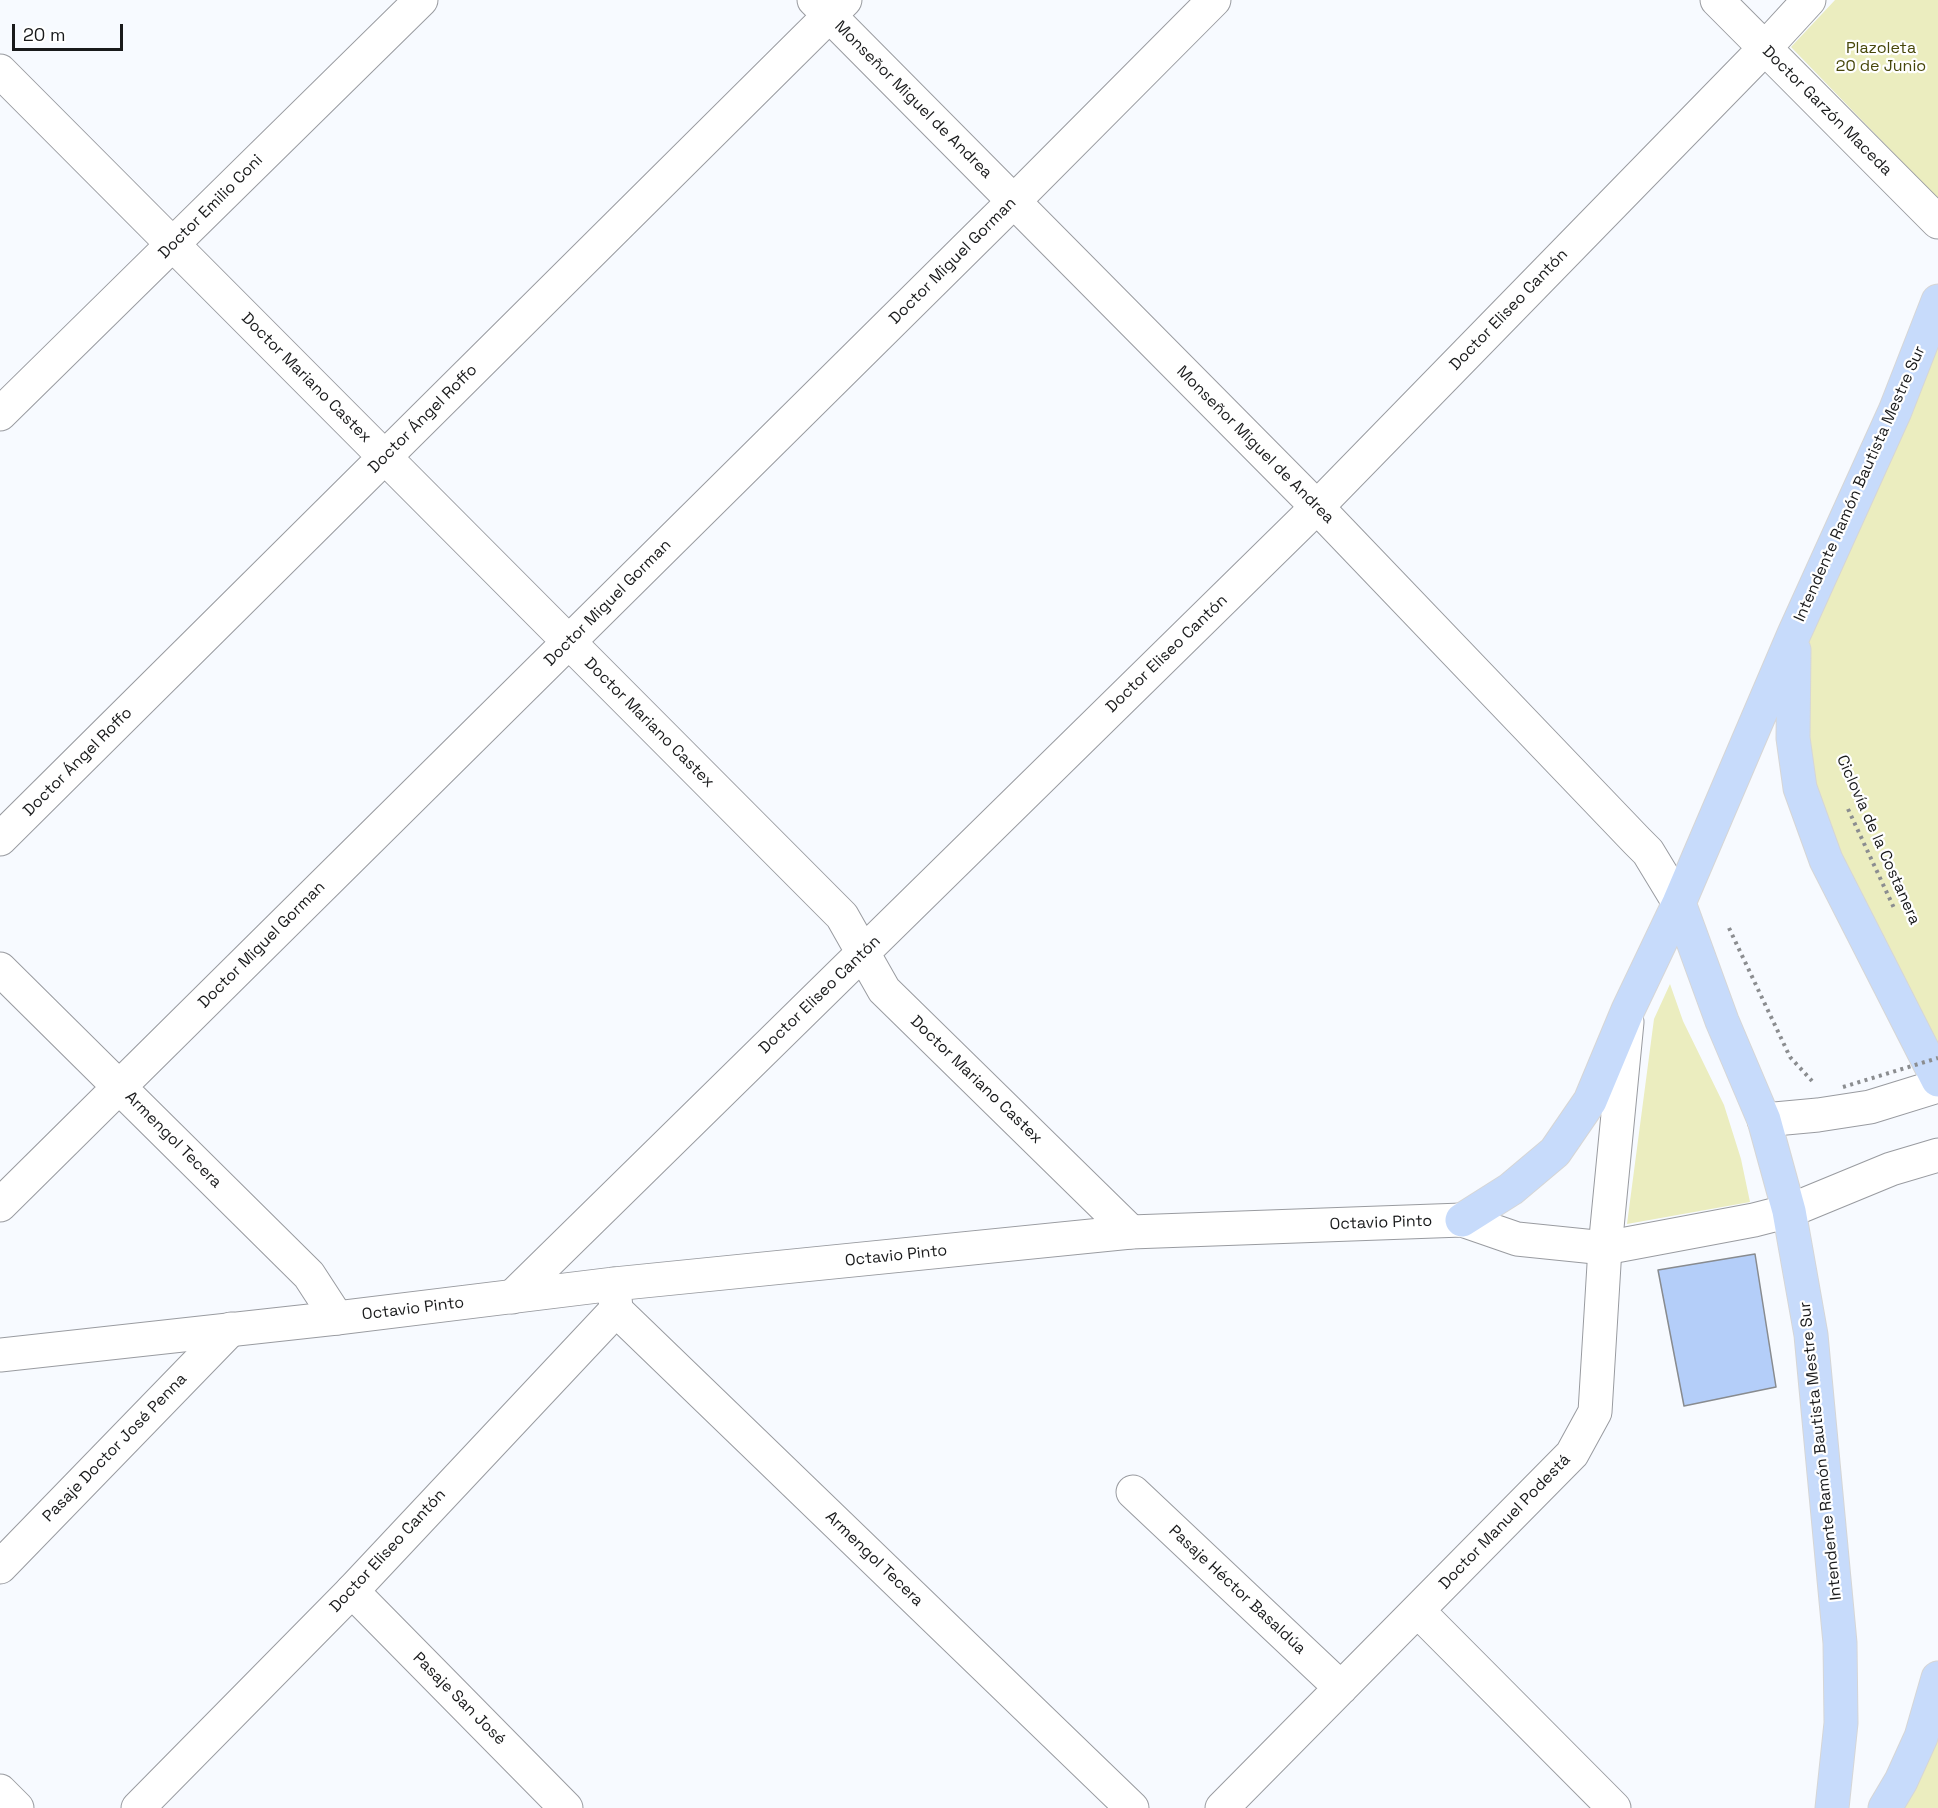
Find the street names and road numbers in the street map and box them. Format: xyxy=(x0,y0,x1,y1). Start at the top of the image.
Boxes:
street label: Monseñor Miguel de Andrea xyxy=(830,17,996,183)
street label: Doctor Garzón Maceda xyxy=(1758,42,1896,180)
street label: Doctor Emilio Coni xyxy=(155,151,267,263)
street label: Doctor Miguel Gorman xyxy=(886,194,1020,328)
street label: Doctor Eliseo Cantón xyxy=(1446,245,1572,375)
street label: Doctor Mariano Castex xyxy=(237,309,375,447)
street label: Intendente Ramón Bautista Mestre Sur xyxy=(1790,343,1930,625)
street label: Doctor Ángel Roffo xyxy=(365,361,481,477)
street label: Monseñor Miguel de Andrea xyxy=(1172,362,1338,528)
street label: Doctor Miguel Gorman xyxy=(541,536,675,670)
street label: Doctor Eliseo Cantón xyxy=(1102,591,1232,717)
street label: Doctor Mariano Castex xyxy=(580,654,718,792)
street label: Doctor Ángel Roffo xyxy=(20,704,136,820)
street label: Ciclovía de la Costanera xyxy=(1832,752,1924,928)
street label: Doctor Miguel Gorman xyxy=(195,878,329,1012)
street label: Doctor Eliseo Cantón xyxy=(755,932,885,1058)
street label: Doctor Mariano Castex xyxy=(906,1012,1046,1148)
street label: Armengol Tecera xyxy=(121,1088,225,1192)
street label: Octavio Pinto xyxy=(1329,1212,1433,1234)
street label: Octavio Pinto xyxy=(844,1241,948,1271)
street label: Octavio Pinto xyxy=(361,1293,465,1325)
street label: Intendente Ramón Bautista Mestre Sur xyxy=(1796,1301,1846,1601)
street label: Pasaje Doctor José Penna xyxy=(39,1370,191,1526)
street label: Doctor Manuel Podestá xyxy=(1435,1450,1575,1594)
street label: Doctor Eliseo Cantón xyxy=(326,1485,450,1617)
street label: Armengol Tecera xyxy=(821,1507,927,1611)
street label: Pasaje Héctor Basaldúa xyxy=(1164,1521,1310,1659)
street label: Pasaje San José xyxy=(409,1649,509,1749)

